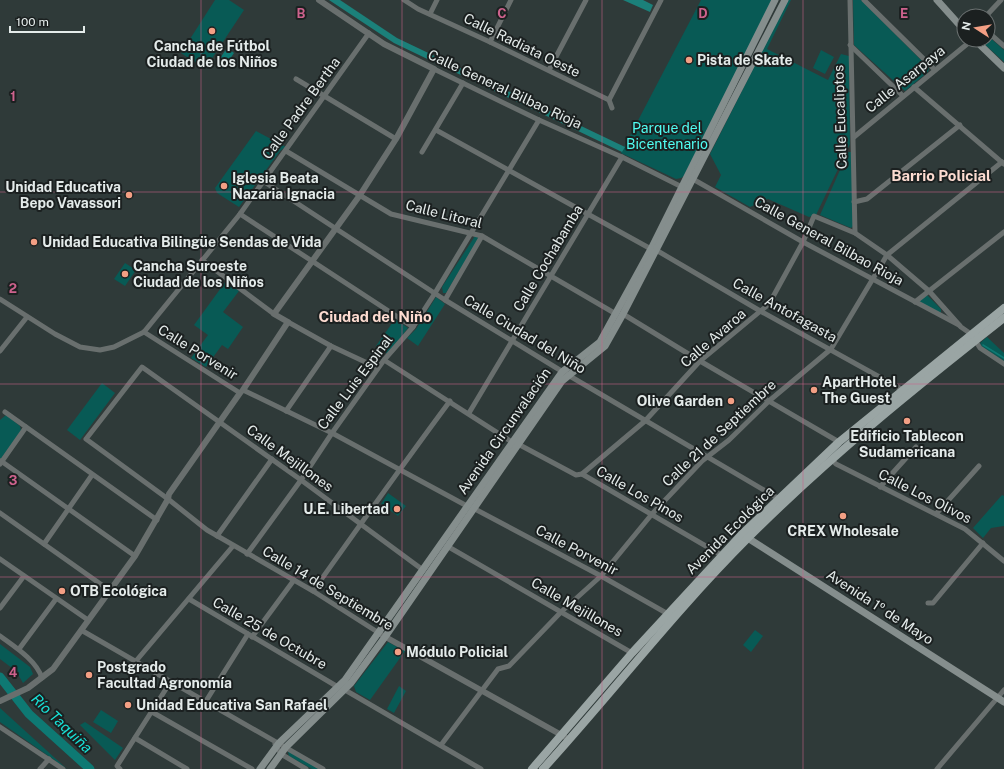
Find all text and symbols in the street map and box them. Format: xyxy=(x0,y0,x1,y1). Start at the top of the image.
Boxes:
text: B xyxy=(297,6,306,21)
text: D xyxy=(698,6,708,21)
text: E xyxy=(900,6,908,21)
scale bar xyxy=(10,8,84,34)
north arrow xyxy=(956,8,996,48)
street label: Calle Radiata Oeste xyxy=(461,9,583,81)
text: 100 m xyxy=(16,15,49,29)
text: N xyxy=(959,20,973,31)
marker: Cancha de Fútbol Ciudad de los Niños xyxy=(207,26,217,36)
place label: Cancha de Fútbol Ciudad de los Niños xyxy=(147,38,277,70)
street label: Calle Asarpaya xyxy=(862,42,948,116)
street label: Calle General Bilbao Rioja xyxy=(426,46,584,132)
place label: Pista de Skate xyxy=(697,52,793,68)
street label: Calle Padre Bertha xyxy=(259,54,343,162)
marker: Pista de Skate xyxy=(684,55,694,65)
street label: Calle Eucaliptos xyxy=(830,65,850,169)
text: 1 xyxy=(10,89,16,104)
park label: Parque del Bicentenario xyxy=(626,120,708,152)
district label: Barrio Policial xyxy=(891,167,991,184)
place label: Iglesia Beata Nazaria Ignacia xyxy=(232,170,335,202)
place label: Unidad Educativa Bepo Vavassori xyxy=(5,179,121,211)
marker: Iglesia Beata Nazaria Ignacia xyxy=(219,181,229,191)
marker: Unidad Educativa Bepo Vavassori xyxy=(124,190,134,200)
street label: Calle General Bilbao Rioja xyxy=(752,193,906,289)
street label: Calle Litoral xyxy=(404,197,484,231)
street label: Calle Cochabamba xyxy=(510,202,586,314)
place label: Unidad Educativa Bilingüe Sendas de Vida xyxy=(42,234,321,250)
marker: Unidad Educativa Bilingüe Sendas de Vida xyxy=(29,237,39,247)
place label: Cancha Suroeste Ciudad de los Niños xyxy=(133,258,264,290)
marker: Cancha Suroeste Ciudad de los Niños xyxy=(120,269,130,279)
street label: Calle Antofagasta xyxy=(730,275,840,345)
text: 2 xyxy=(9,281,17,296)
street label: Calle Ciudad del Niño xyxy=(461,291,589,377)
street label: Calle Avaroa xyxy=(677,305,749,371)
district label: Ciudad del Niño xyxy=(318,308,432,325)
street label: Calle Porvenir xyxy=(155,321,241,383)
street label: Calle Luis Espinal xyxy=(314,332,396,432)
street label: Avenida Circunvalación xyxy=(454,365,554,497)
place label: ApartHotel The Guest xyxy=(822,374,897,406)
street label: Calle 21 de Septiembre xyxy=(659,376,779,490)
marker: ApartHotel The Guest xyxy=(809,385,819,395)
place label: Olive Garden xyxy=(637,393,723,409)
marker: Olive Garden xyxy=(726,396,736,406)
marker: Edificio Tablecon Sudamericana xyxy=(902,416,912,426)
street label: Calle Mejillones xyxy=(244,421,336,495)
place label: Edificio Tablecon Sudamericana xyxy=(850,428,964,460)
street label: Calle Los Pinos xyxy=(594,463,686,525)
street label: Calle Los Olivos xyxy=(876,466,974,526)
text: 3 xyxy=(9,473,18,488)
street label: Avenida Ecológica xyxy=(683,483,777,577)
place label: U.E. Libertad xyxy=(303,501,389,517)
marker: U.E. Libertad xyxy=(392,504,402,514)
marker: CREX Wholesale xyxy=(838,511,848,521)
street label: Calle Porvenir xyxy=(533,522,621,578)
place label: CREX Wholesale xyxy=(787,523,899,539)
street label: Calle 14 de Septiembre xyxy=(260,543,396,633)
street label: Avenida 1º de Mayo xyxy=(824,566,937,648)
street label: Calle Mejillones xyxy=(528,574,626,640)
place label: OTB Ecológica xyxy=(70,583,167,599)
marker: OTB Ecológica xyxy=(57,586,67,596)
street label: Calle 25 de Octubre xyxy=(210,594,330,672)
place label: Módulo Policial xyxy=(406,644,508,660)
marker: Módulo Policial xyxy=(393,647,403,657)
place label: Postgrado Facultad Agronomía xyxy=(97,659,232,691)
text: 4 xyxy=(9,665,18,680)
marker: Postgrado Facultad Agronomía xyxy=(84,670,94,680)
water label: Río Taquiña xyxy=(28,690,96,756)
place label: Unidad Educativa San Rafael xyxy=(136,697,328,713)
marker: Unidad Educativa San Rafael xyxy=(123,700,133,710)

